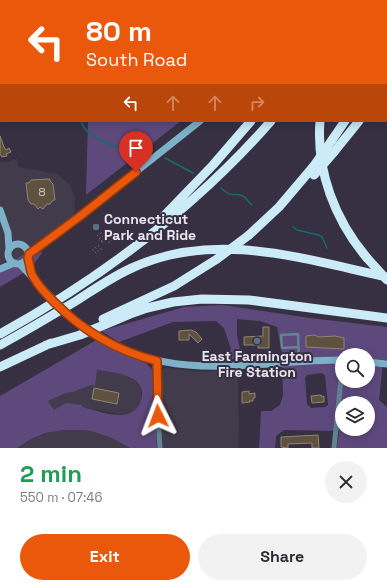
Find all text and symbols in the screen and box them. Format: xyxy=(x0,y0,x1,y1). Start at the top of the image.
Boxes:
text: 80 m xyxy=(86,13,152,49)
icon: left xyxy=(20,16,72,68)
text: South Road xyxy=(86,48,187,71)
icon: left xyxy=(120,92,142,114)
icon: ahead xyxy=(162,92,184,114)
icon: ahead xyxy=(204,92,226,114)
icon: right xyxy=(246,92,268,114)
pin xyxy=(119,131,153,172)
icon: arrive xyxy=(125,137,147,159)
house number: 8 xyxy=(38,184,46,200)
place label: Connecticut Park and Ride xyxy=(104,210,196,244)
marker: Connecticut Park and Ride xyxy=(91,222,101,232)
marker: East Farmington Fire Station xyxy=(252,336,262,346)
place label: East Farmington Fire Station xyxy=(202,347,312,381)
map controls xyxy=(335,348,375,436)
button: search xyxy=(335,348,375,388)
position arrow xyxy=(137,395,179,437)
button: layers xyxy=(335,396,375,436)
text: 2 min xyxy=(20,458,82,489)
button: close xyxy=(325,461,367,503)
text: 550 m · 07:46 xyxy=(20,489,102,506)
button: Exit xyxy=(20,534,190,580)
button: Share xyxy=(198,534,367,580)

